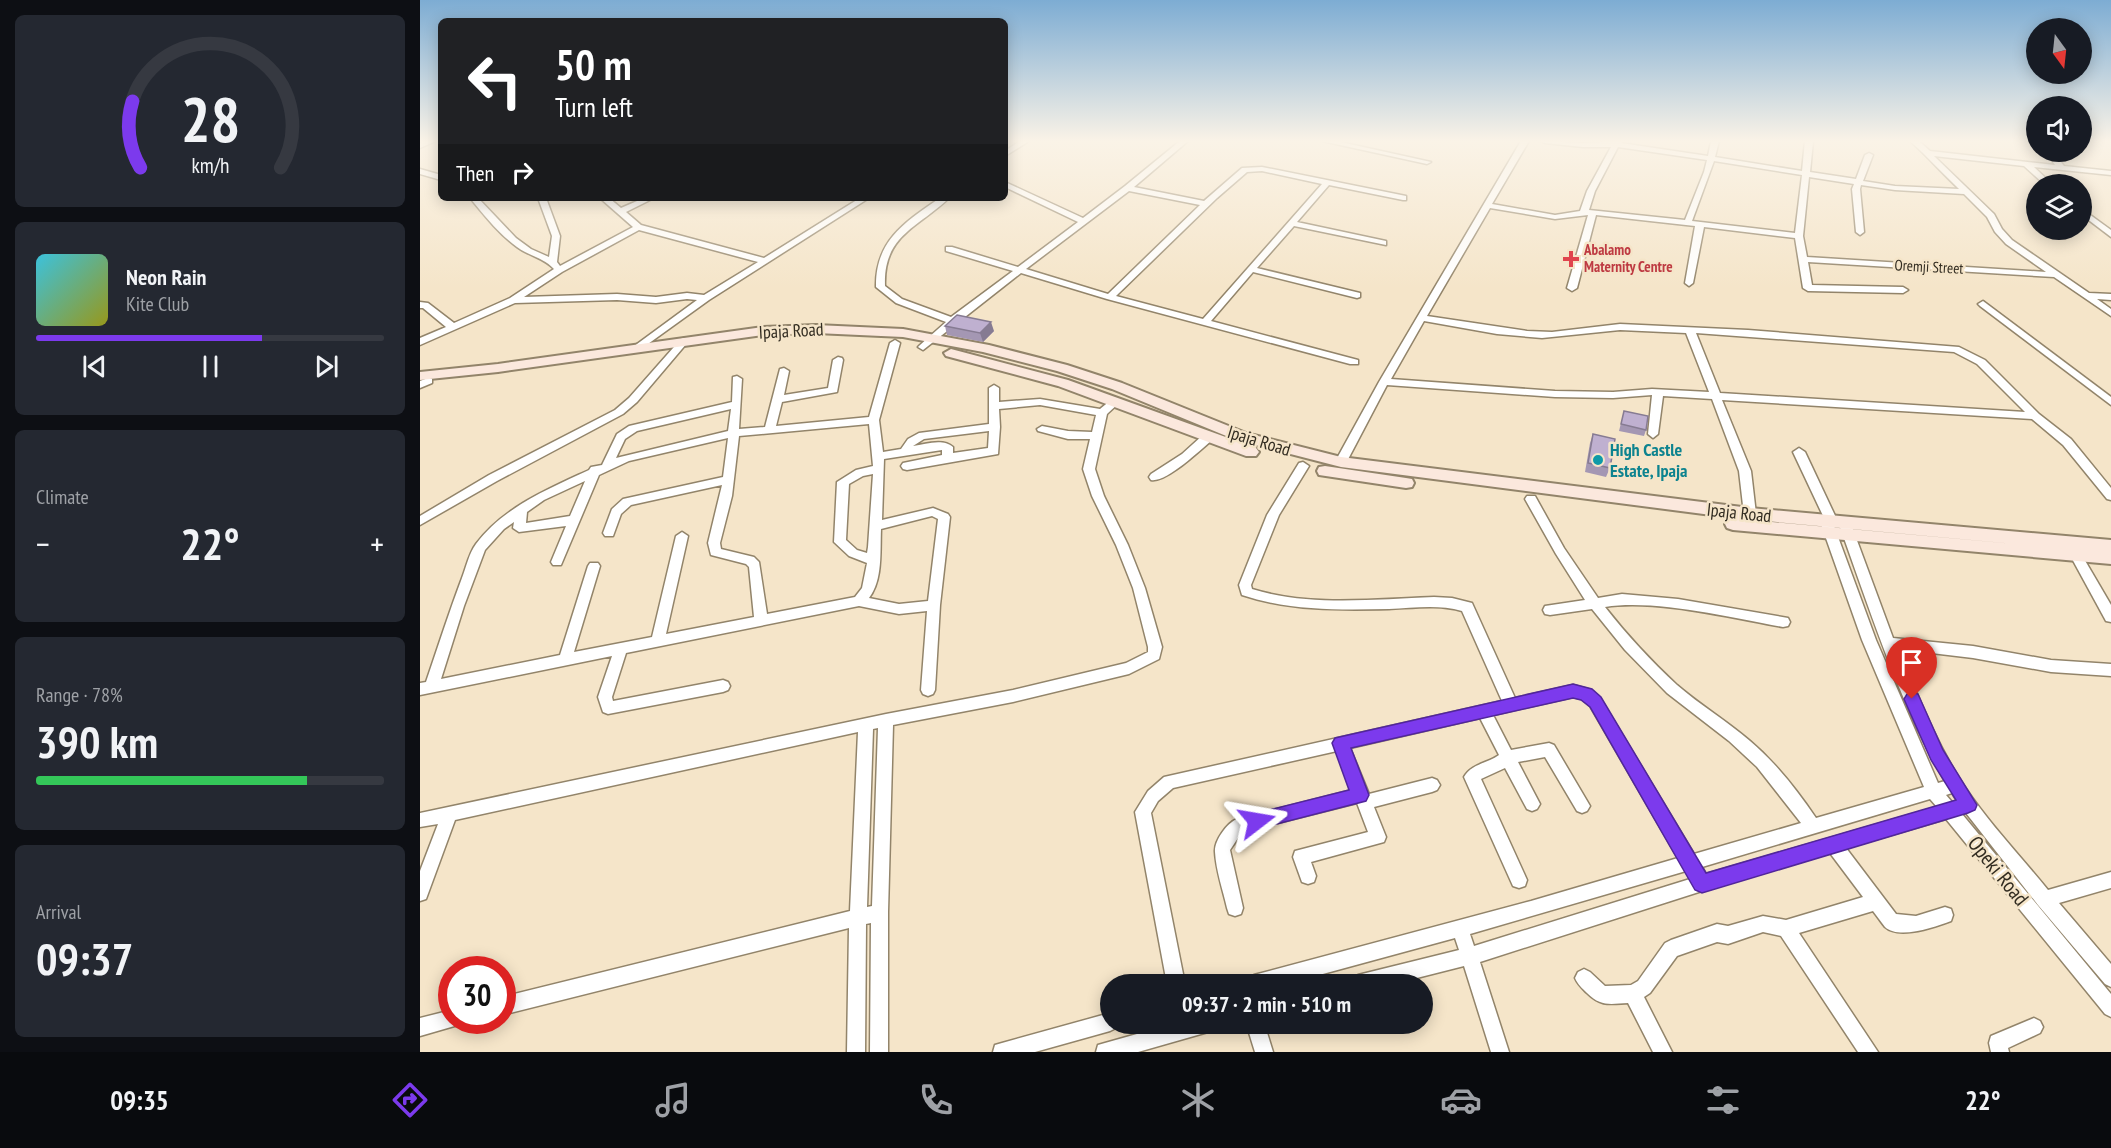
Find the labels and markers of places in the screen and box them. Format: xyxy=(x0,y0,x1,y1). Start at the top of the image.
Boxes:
place label: Abalamo Maternity Centre xyxy=(1583,240,1673,276)
marker: Abalamo Maternity Centre xyxy=(1562,250,1580,268)
place label: High Castle Estate, Ipaja xyxy=(1610,438,1687,482)
marker: High Castle Estate, Ipaja xyxy=(1591,453,1605,467)
pin xyxy=(1886,637,1937,699)

